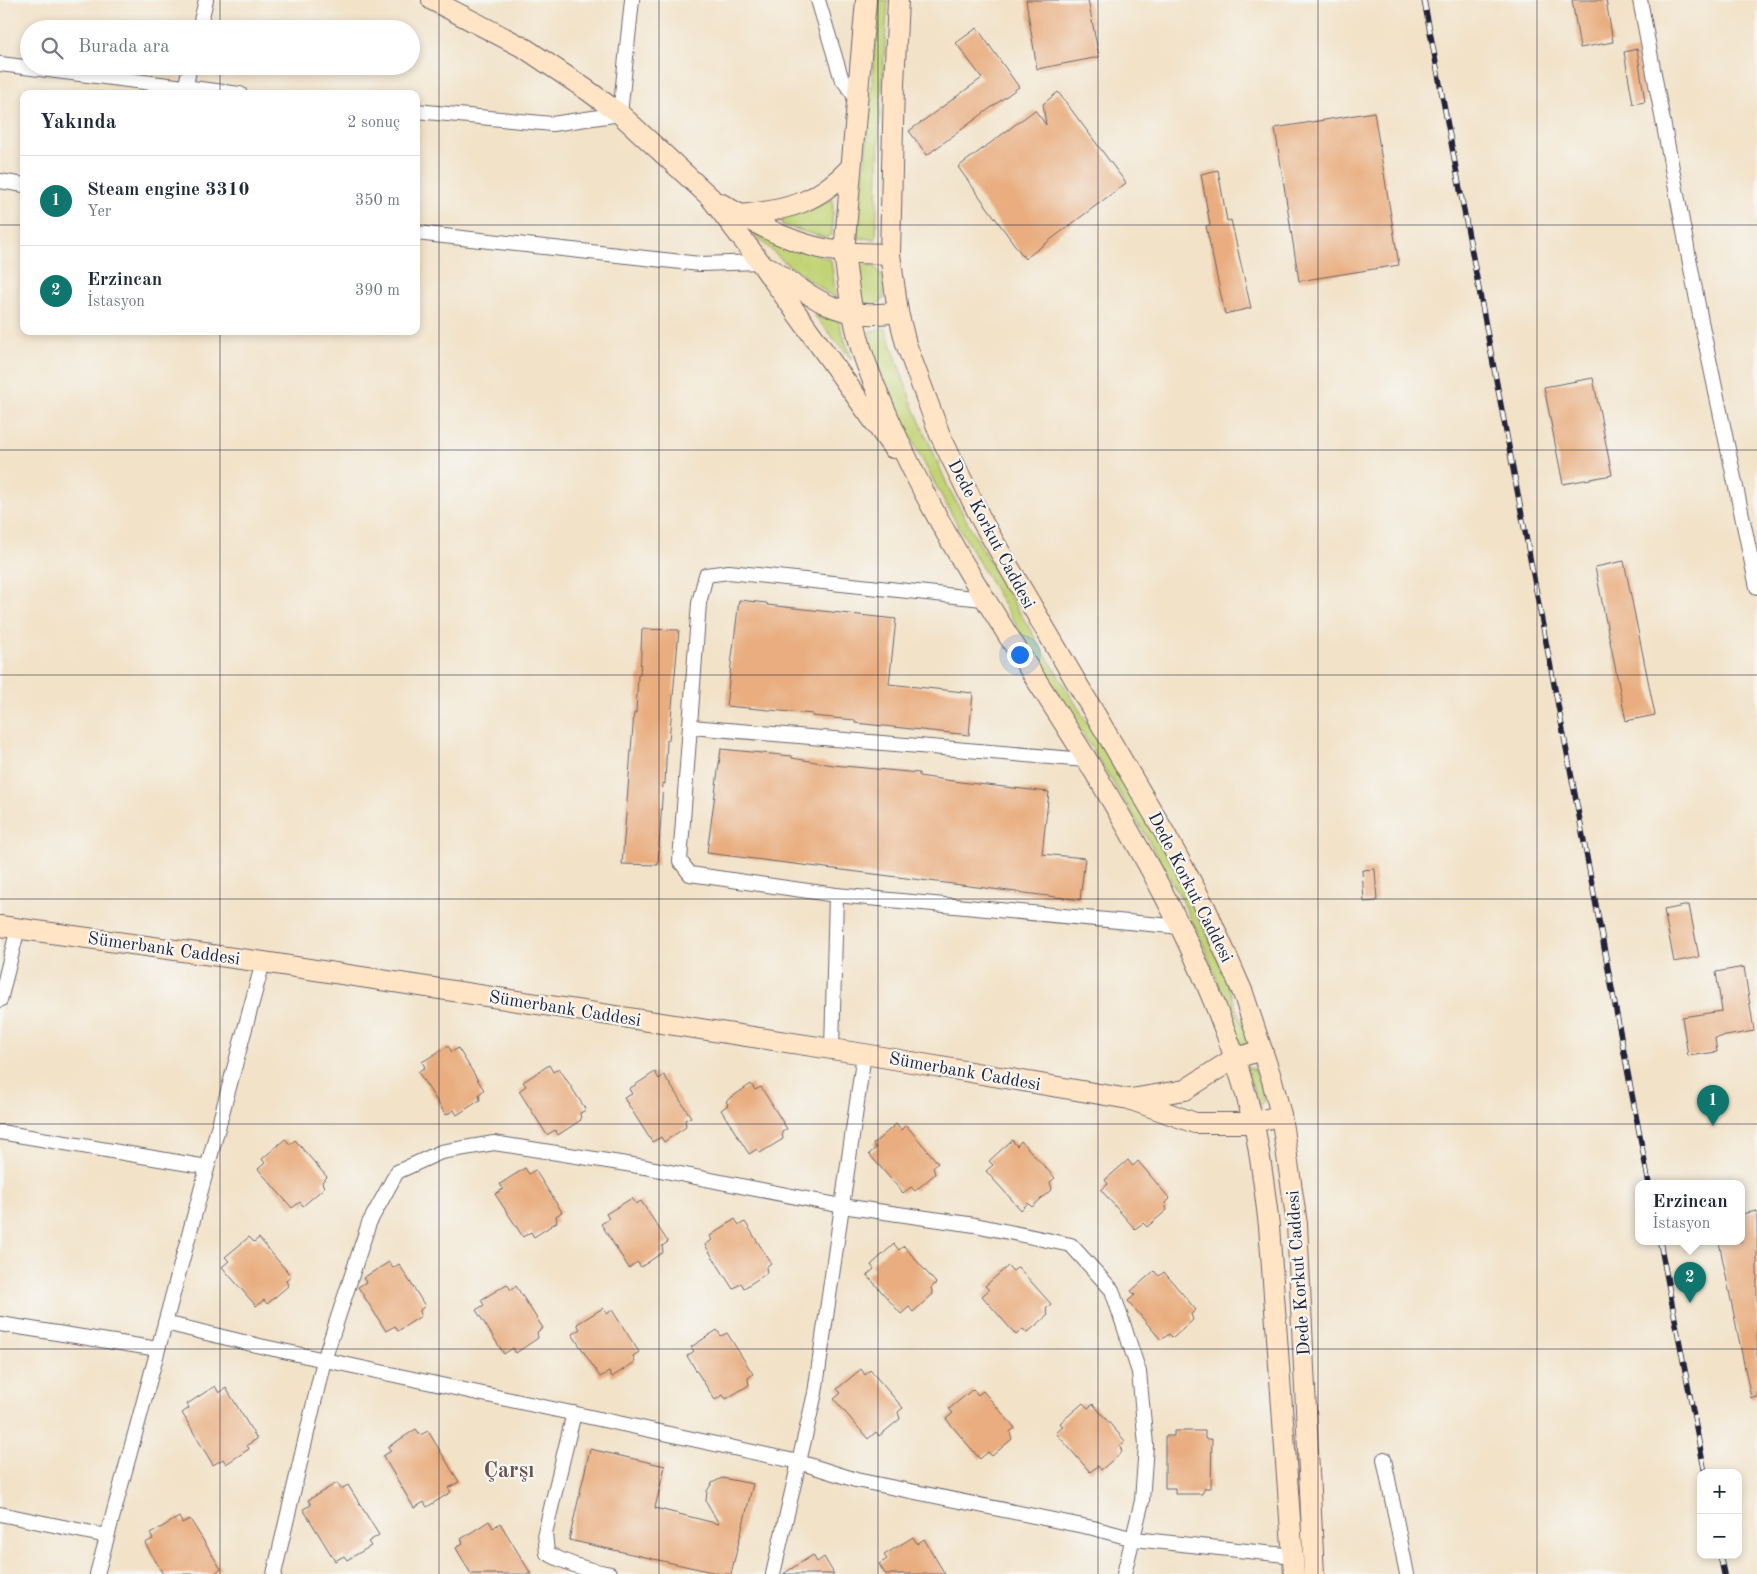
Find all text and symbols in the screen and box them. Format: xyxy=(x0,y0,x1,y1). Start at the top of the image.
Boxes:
search box xyxy=(20,20,420,75)
icon: search xyxy=(38,34,66,62)
text: Burada ara xyxy=(78,38,170,57)
text: Yakında xyxy=(40,112,116,133)
text: 2 sonuç xyxy=(347,115,400,131)
text: Steam engine 3310 xyxy=(87,181,249,200)
text: 1 xyxy=(51,193,61,209)
text: 350 m xyxy=(355,193,400,209)
text: Yer xyxy=(87,204,111,220)
text: Erzincan xyxy=(87,271,162,290)
text: 2 xyxy=(51,283,61,299)
text: 390 m xyxy=(355,283,400,299)
text: İstasyon xyxy=(87,294,145,310)
street label: Dede Korkut Caddesi xyxy=(944,457,1038,612)
your location xyxy=(1007,642,1033,668)
street label: Dede Korkut Caddesi xyxy=(1144,809,1236,966)
street label: Sümerbank Caddesi xyxy=(87,929,241,969)
street label: Sümerbank Caddesi xyxy=(488,988,642,1030)
street label: Sümerbank Caddesi xyxy=(888,1050,1042,1094)
pin: 1 xyxy=(1697,1085,1729,1126)
popup xyxy=(1635,1180,1745,1245)
street label: Dede Korkut Caddesi xyxy=(1284,1189,1314,1356)
text: Erzincan xyxy=(1652,1193,1728,1212)
text: İstasyon xyxy=(1652,1216,1710,1232)
pin: 2 xyxy=(1674,1262,1706,1303)
district label: Çarşı xyxy=(483,1460,535,1482)
map controls xyxy=(1697,1469,1742,1559)
button: + xyxy=(1697,1469,1742,1514)
button: − xyxy=(1697,1514,1742,1559)

